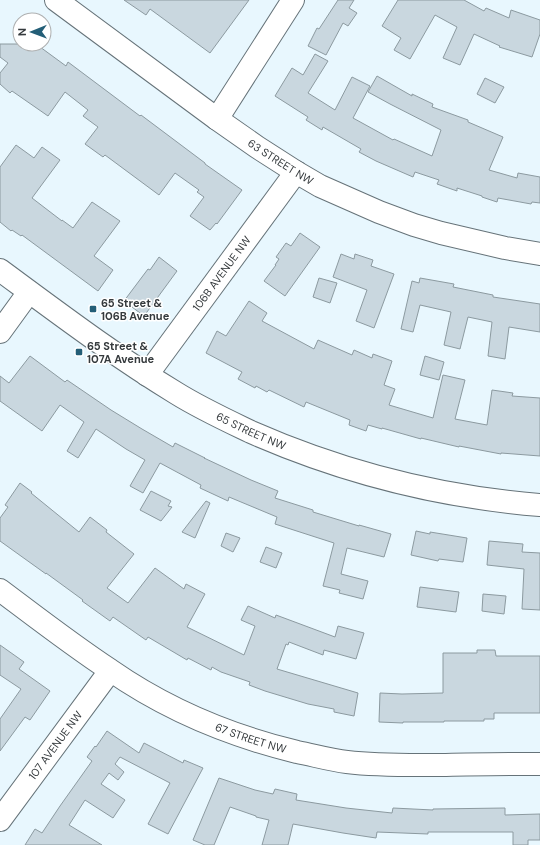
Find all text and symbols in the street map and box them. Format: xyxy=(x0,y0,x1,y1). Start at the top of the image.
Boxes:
north arrow xyxy=(12,12,52,52)
text: N xyxy=(15,28,29,36)
street label: 63 STREET NW xyxy=(245,136,316,188)
street label: 106B AVENUE NW xyxy=(189,233,254,314)
place label: 65 Street & 106B Avenue xyxy=(101,296,170,323)
marker: 65 Street & 106B Avenue xyxy=(88,304,98,314)
place label: 65 Street & 107A Avenue xyxy=(87,339,154,366)
marker: 65 Street & 107A Avenue xyxy=(74,347,84,357)
street label: 65 STREET NW xyxy=(214,409,288,453)
street label: 107 AVENUE NW xyxy=(25,708,85,782)
street label: 67 STREET NW xyxy=(213,720,288,756)

